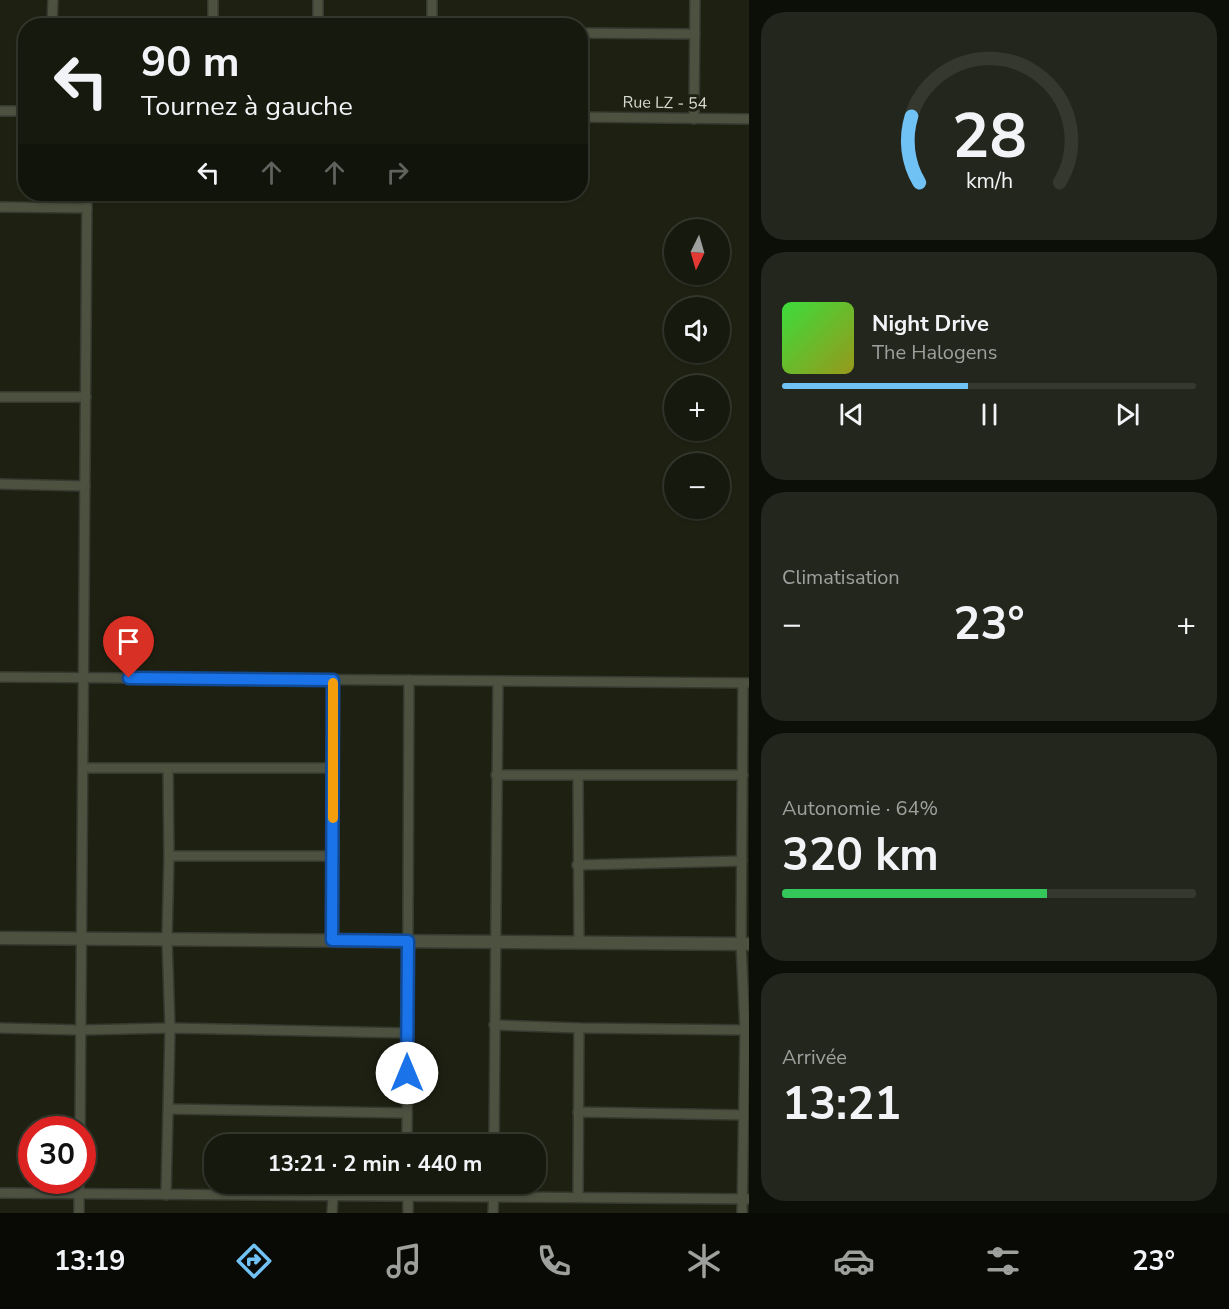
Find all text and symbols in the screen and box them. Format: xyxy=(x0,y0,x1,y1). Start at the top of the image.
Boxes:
text: 90 m xyxy=(141,34,240,91)
icon: left xyxy=(42,42,120,120)
text: Tournez à gauche xyxy=(141,88,353,125)
street label: Rue LZ - 54 xyxy=(623,91,708,115)
text: 28 xyxy=(952,94,1026,179)
icon: left xyxy=(192,156,225,189)
icon: ahead xyxy=(255,156,288,189)
icon: ahead xyxy=(318,156,351,189)
icon: right xyxy=(381,156,414,189)
text: km/h xyxy=(965,166,1013,196)
north arrow xyxy=(664,219,730,285)
map controls xyxy=(664,219,730,519)
button: sound xyxy=(664,297,730,363)
text: Night Drive xyxy=(872,309,989,339)
text: The Halogens xyxy=(872,339,997,366)
button: + xyxy=(664,375,730,441)
icon: previous xyxy=(835,398,868,431)
icon: pause xyxy=(973,398,1006,431)
icon: next xyxy=(1111,398,1144,431)
button: − xyxy=(664,453,730,519)
text: Climatisation xyxy=(782,564,900,591)
text: 23° xyxy=(953,594,1025,655)
text: − xyxy=(782,602,802,647)
text: + xyxy=(1176,602,1196,647)
pin xyxy=(103,616,154,678)
icon: arrive xyxy=(112,625,145,658)
text: Autonomie · 64% xyxy=(782,795,938,822)
text: 320 km xyxy=(782,825,939,886)
position arrow xyxy=(375,1041,439,1105)
text: Arrivée xyxy=(782,1044,847,1071)
text: 13:21 xyxy=(782,1074,901,1135)
speed limit sign: 30 xyxy=(18,1116,96,1194)
text: 13:21 · 2 min · 440 m xyxy=(268,1149,482,1179)
icon: directions xyxy=(233,1240,275,1282)
icon: music xyxy=(383,1240,425,1282)
icon: phone xyxy=(533,1240,575,1282)
icon: climate xyxy=(683,1240,725,1282)
icon: car xyxy=(833,1240,875,1282)
icon: filters xyxy=(982,1240,1024,1282)
text: 13:19 xyxy=(54,1243,125,1280)
text: 23° xyxy=(1132,1243,1175,1280)

